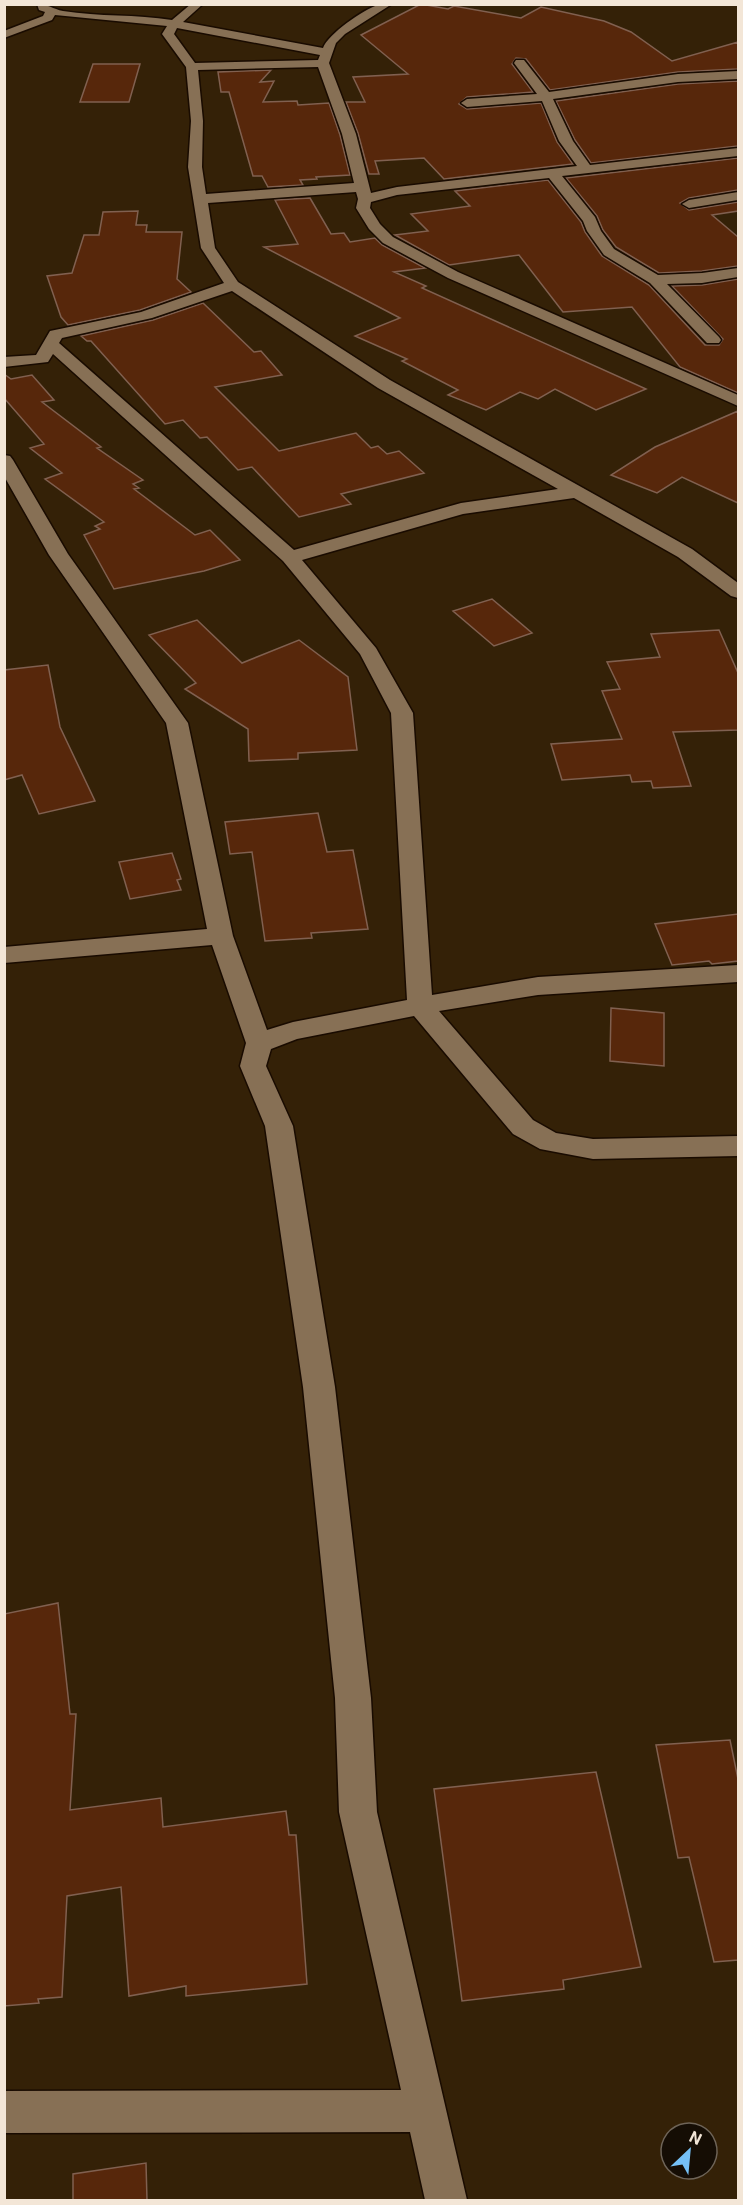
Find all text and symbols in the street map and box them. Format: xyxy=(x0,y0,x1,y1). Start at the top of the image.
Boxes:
north arrow xyxy=(659,2121,719,2181)
text: N xyxy=(686,2127,705,2149)

